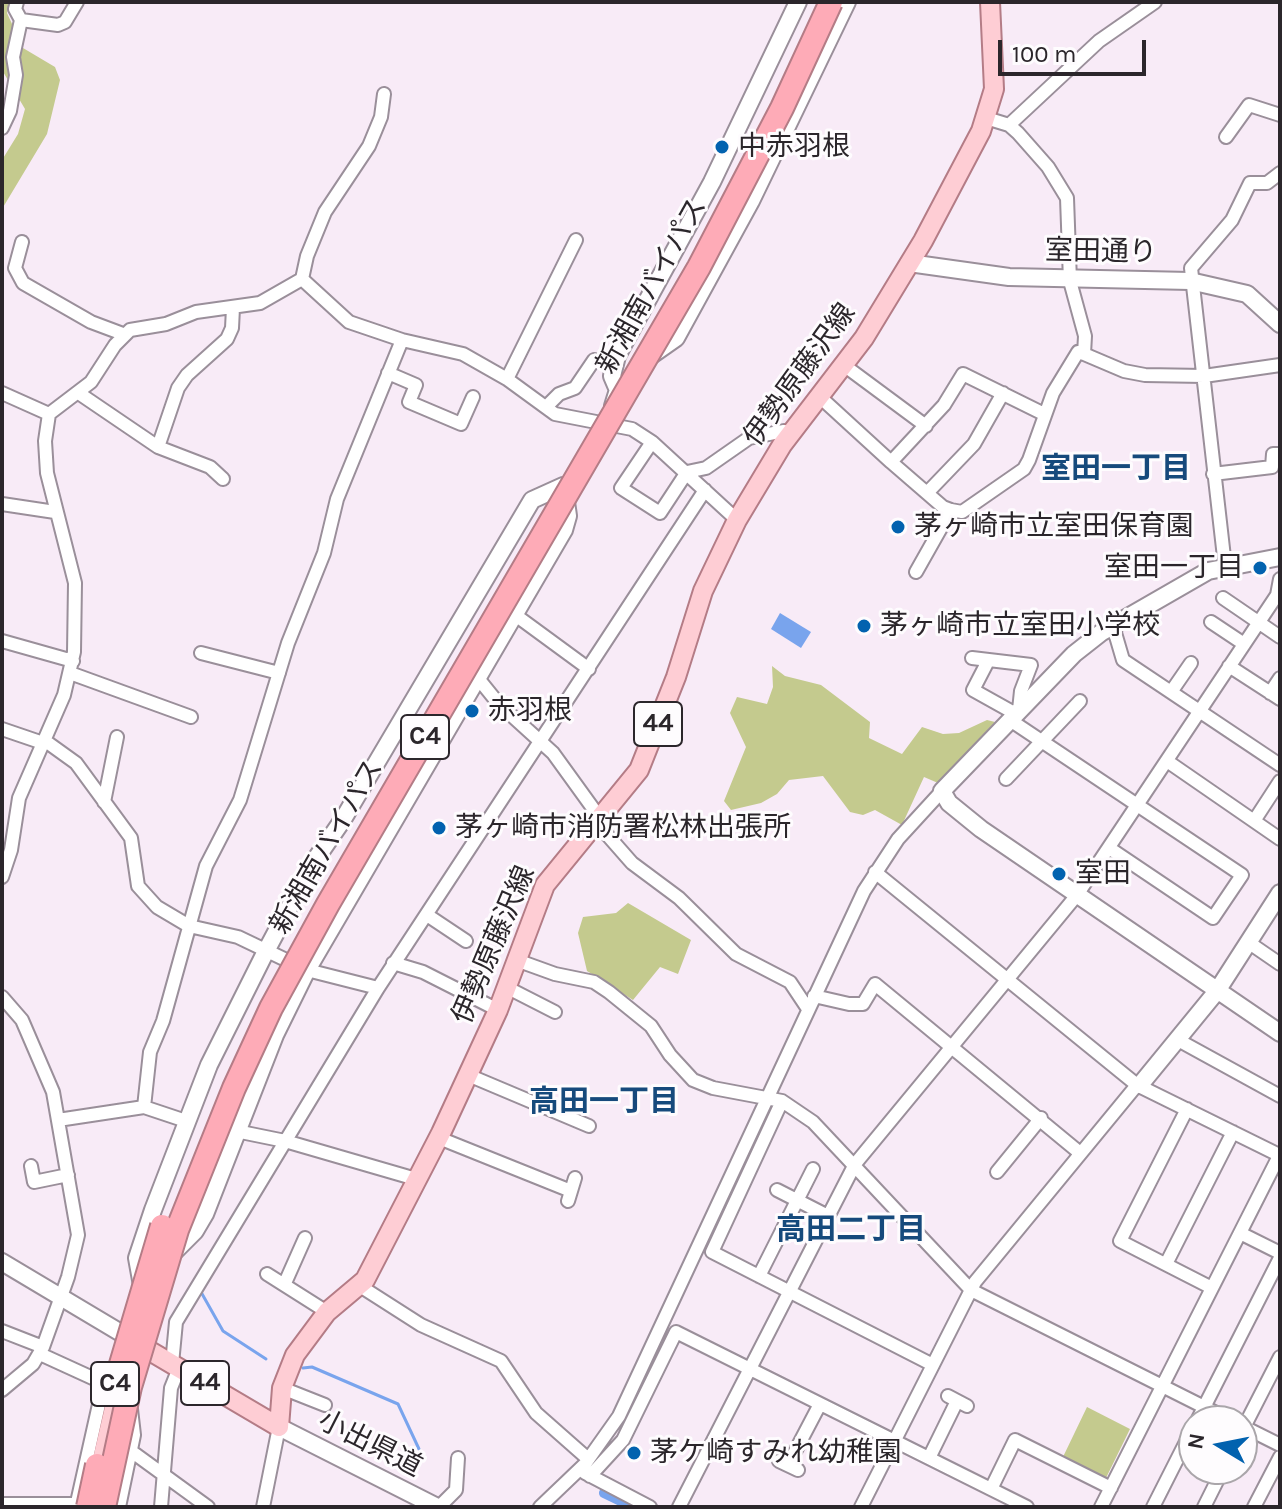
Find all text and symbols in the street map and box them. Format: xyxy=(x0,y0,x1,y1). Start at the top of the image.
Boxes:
scale bar xyxy=(1002,24,1150,74)
text: 100 m xyxy=(1012,40,1077,68)
place label: 中赤羽根 xyxy=(738,130,850,164)
marker: 中赤羽根 xyxy=(713,138,731,156)
street label: 新湘南バイパス xyxy=(590,192,714,380)
street label: 室田通り xyxy=(1045,234,1157,270)
street label: 伊勢原藤沢線 xyxy=(737,297,863,453)
district label: 室田一丁目 xyxy=(1041,451,1191,487)
place label: 茅ヶ崎市立室田保育園 xyxy=(914,510,1194,544)
marker: 茅ヶ崎市立室田保育園 xyxy=(889,518,907,536)
place label: 室田一丁目 xyxy=(1104,551,1244,585)
marker: 室田一丁目 xyxy=(1251,559,1269,577)
place label: 茅ヶ崎市立室田小学校 xyxy=(880,609,1160,643)
marker: 茅ヶ崎市立室田小学校 xyxy=(855,617,873,635)
place label: 赤羽根 xyxy=(488,694,572,728)
marker: 赤羽根 xyxy=(463,702,481,720)
road number: 44 xyxy=(634,702,682,746)
road number: C4 xyxy=(401,715,449,759)
street label: 新湘南バイパス xyxy=(263,754,391,940)
place label: 茅ヶ崎市消防署松林出張所 xyxy=(455,811,791,845)
marker: 茅ヶ崎市消防署松林出張所 xyxy=(430,819,448,837)
place label: 室田 xyxy=(1075,857,1131,891)
street label: 伊勢原藤沢線 xyxy=(446,861,542,1029)
marker: 室田 xyxy=(1050,865,1068,883)
district label: 高田一丁目 xyxy=(529,1084,679,1120)
district label: 高田二丁目 xyxy=(776,1212,926,1248)
road number: 44 xyxy=(181,1361,229,1405)
road number: C4 xyxy=(91,1362,139,1406)
street label: 小出県道 xyxy=(312,1404,428,1484)
north arrow xyxy=(1178,1405,1258,1485)
text: N xyxy=(1182,1431,1211,1451)
place label: 茅ケ崎すみれ幼稚園 xyxy=(650,1436,902,1470)
marker: 茅ケ崎すみれ幼稚園 xyxy=(625,1444,643,1462)

